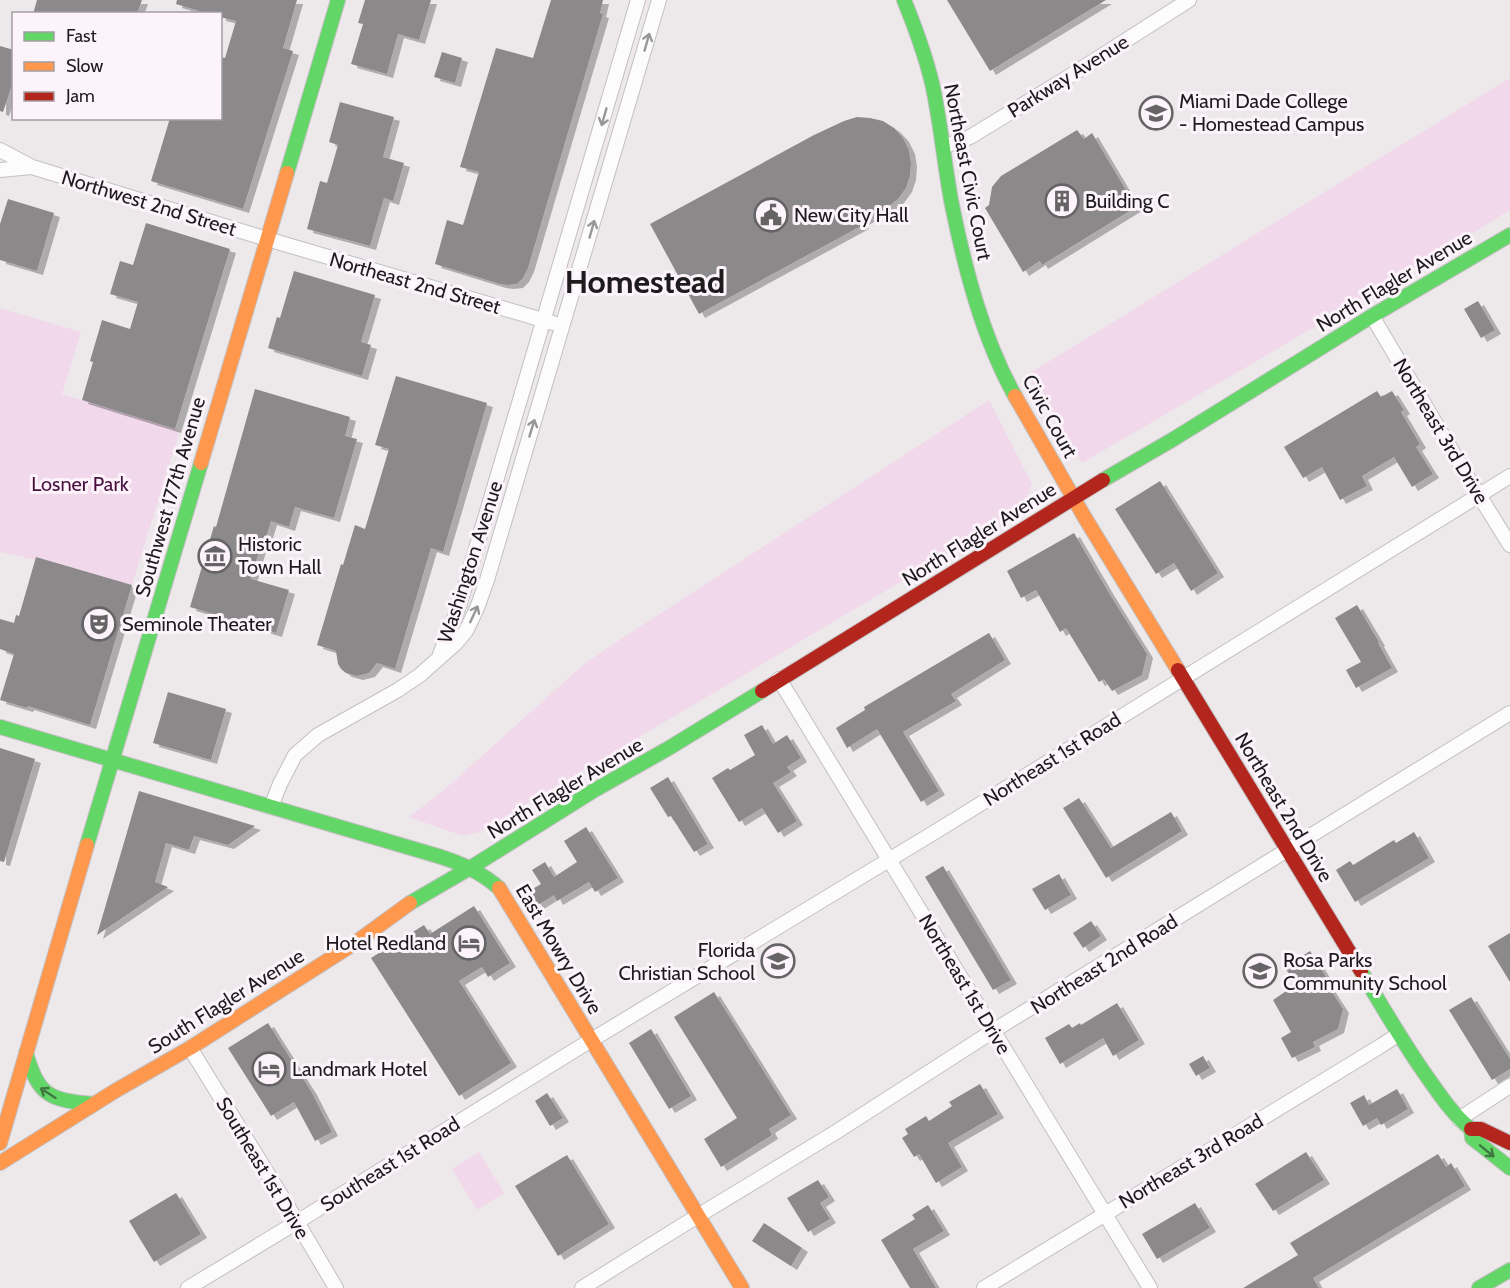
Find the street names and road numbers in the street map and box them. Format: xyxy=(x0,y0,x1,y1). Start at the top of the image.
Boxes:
street label: Parkway Avenue xyxy=(1003,29,1133,123)
street label: Northeast Civic Court xyxy=(939,82,997,263)
street label: Northwest 2nd Street xyxy=(59,165,239,241)
street label: North Flagler Avenue xyxy=(1312,225,1476,337)
street label: Northeast 2nd Street xyxy=(327,247,503,319)
street label: Northeast 3rd Drive xyxy=(1388,354,1494,508)
street label: Civic Court xyxy=(1017,370,1083,462)
street label: Southwest 177th Avenue xyxy=(130,394,210,600)
street label: North Flagler Avenue xyxy=(898,477,1060,591)
street label: Washington Avenue xyxy=(432,478,508,646)
street label: Northeast 1st Road xyxy=(979,707,1125,811)
street label: Northeast 2nd Drive xyxy=(1230,728,1338,886)
street label: North Flagler Avenue xyxy=(483,732,647,844)
street label: East Mowry Drive xyxy=(511,880,607,1018)
street label: Northeast 2nd Road xyxy=(1026,909,1182,1019)
street label: Northeast 1st Drive xyxy=(914,910,1016,1058)
street label: South Flagler Avenue xyxy=(144,943,308,1059)
street label: Southeast 1st Drive xyxy=(211,1093,315,1243)
street label: Northeast 3rd Road xyxy=(1115,1109,1267,1213)
street label: Southeast 1st Road xyxy=(316,1112,464,1216)

